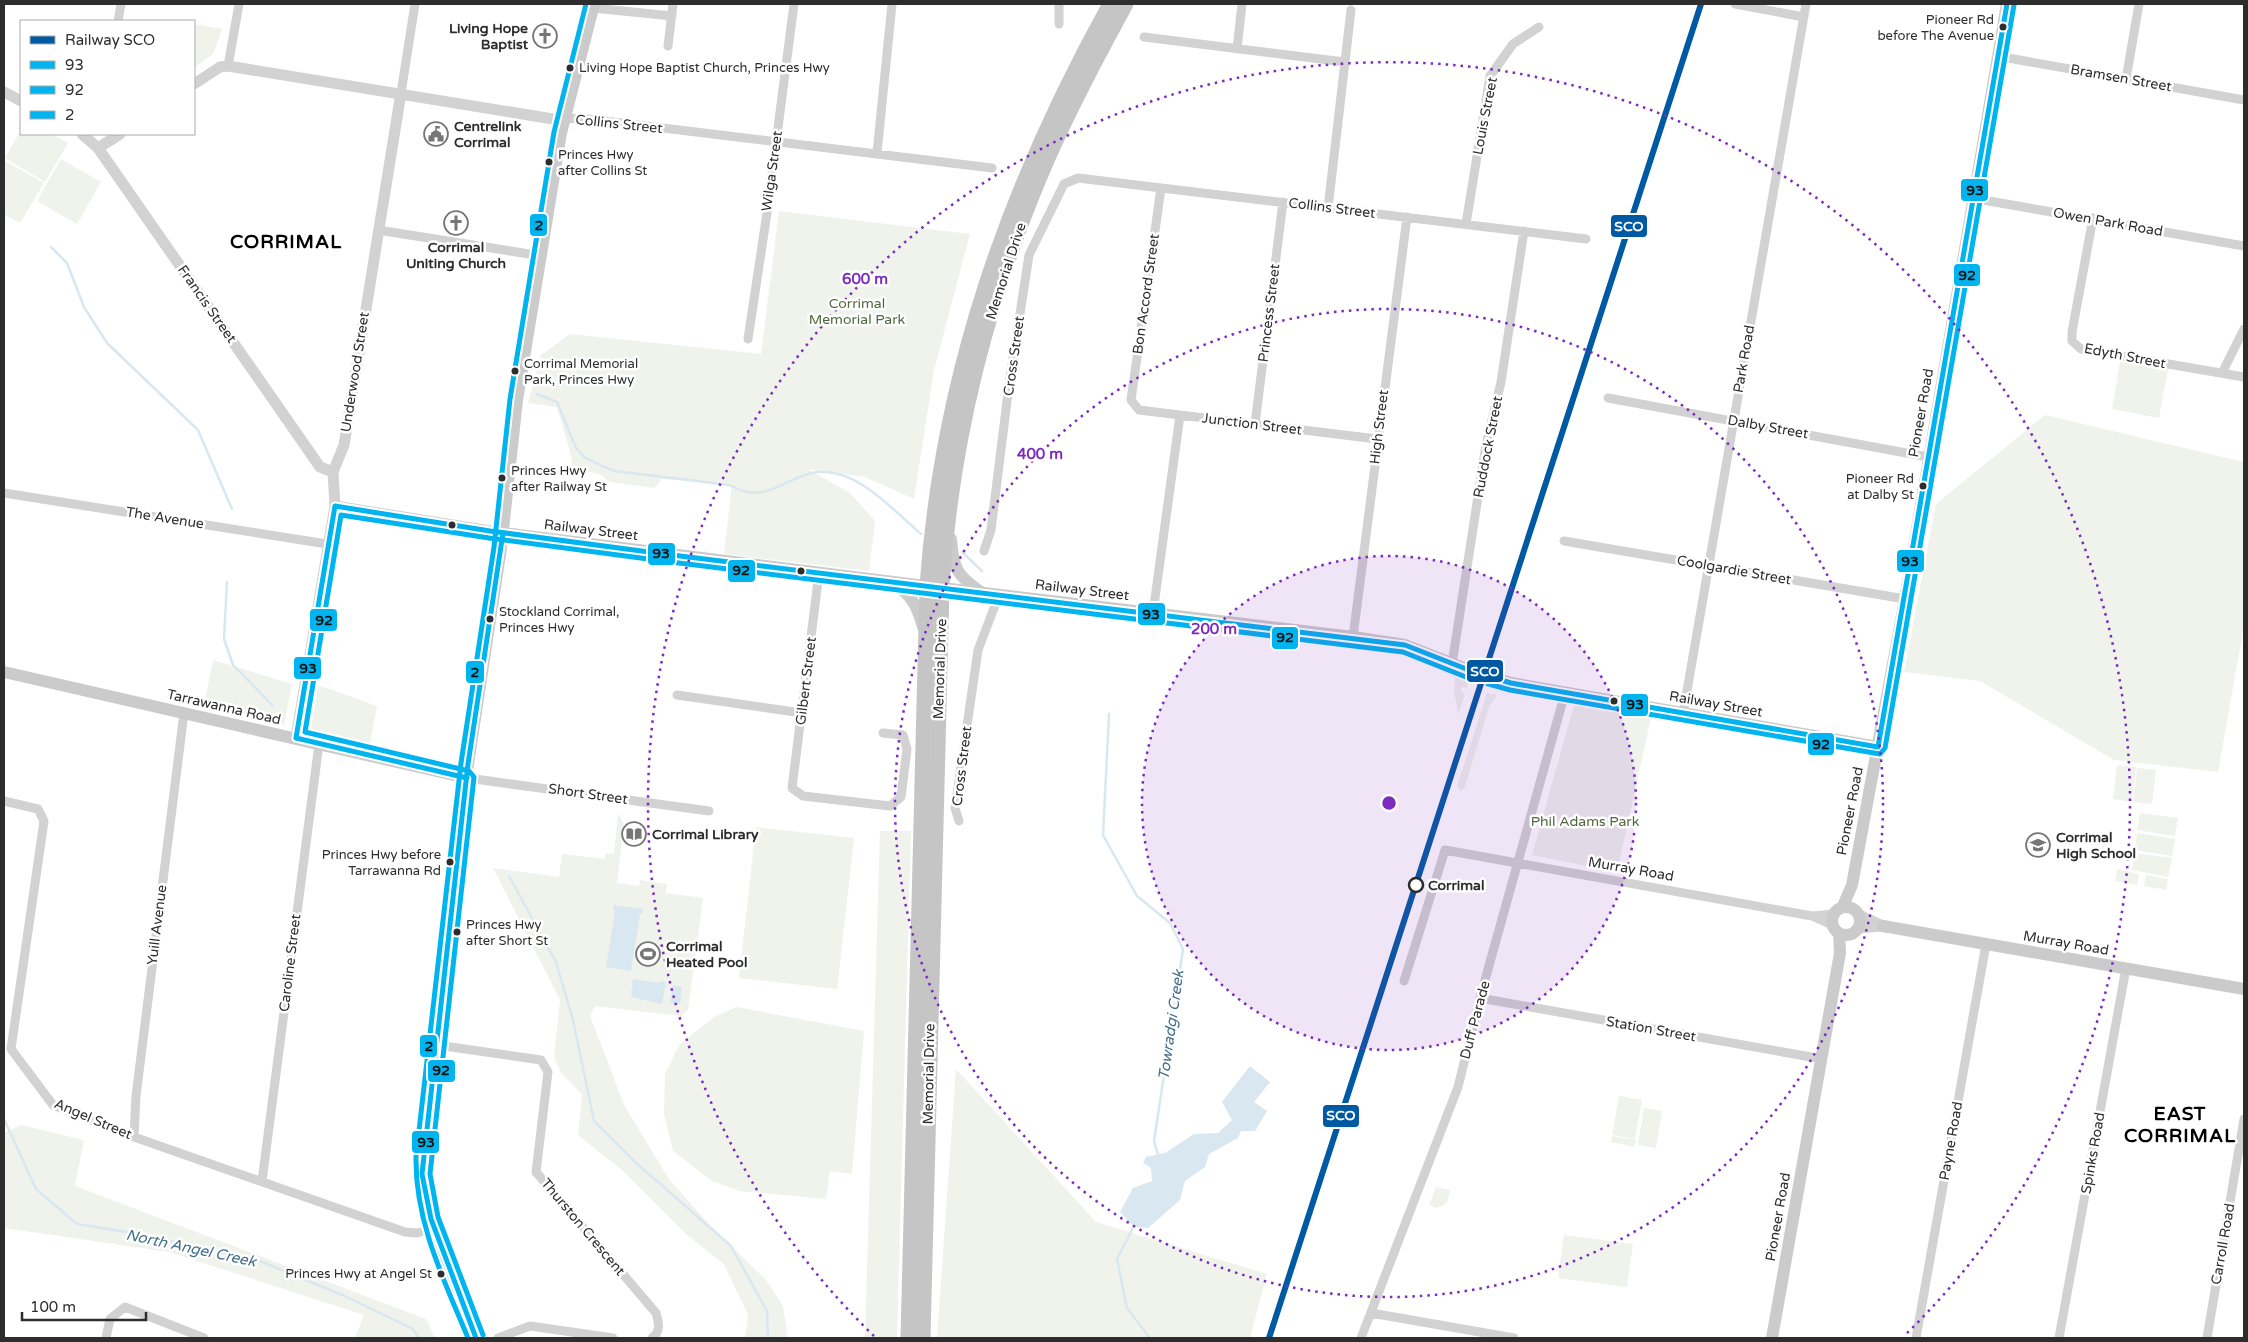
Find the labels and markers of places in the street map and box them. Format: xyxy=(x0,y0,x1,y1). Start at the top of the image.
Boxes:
place label: Pioneer Rd before The Avenue xyxy=(1877,12,1994,44)
place label: Living Hope Baptist xyxy=(449,20,529,53)
marker: Pioneer Rd before The Avenue xyxy=(1998,22,2008,32)
church icon: Living Hope Baptist xyxy=(532,23,558,49)
place label: Living Hope Baptist Church, Princes Hwy xyxy=(579,60,830,76)
marker: Living Hope Baptist Church, Princes Hwy xyxy=(565,63,575,73)
place label: Centrelink Corrimal xyxy=(454,118,522,151)
public building icon: Centrelink Corrimal xyxy=(423,121,449,147)
place label: Princes Hwy after Collins St xyxy=(558,147,647,179)
marker: Princes Hwy after Collins St xyxy=(544,157,554,167)
church icon: Corrimal Uniting Church xyxy=(443,210,469,236)
place label: Corrimal Uniting Church xyxy=(406,239,506,272)
place label: Corrimal Memorial Park, Princes Hwy xyxy=(524,356,638,388)
marker: Corrimal Memorial Park, Princes Hwy xyxy=(510,366,520,376)
place label: Princes Hwy after Railway St xyxy=(511,463,607,495)
place label: Pioneer Rd at Dalby St xyxy=(1846,471,1914,503)
marker: Princes Hwy after Railway St xyxy=(497,473,507,483)
marker: Pioneer Rd at Dalby St xyxy=(1918,481,1928,491)
unlabelled marker xyxy=(447,520,457,530)
unlabelled marker xyxy=(796,566,806,576)
place label: Stockland Corrimal, Princes Hwy xyxy=(499,604,619,636)
marker: Stockland Corrimal, Princes Hwy xyxy=(485,614,495,624)
unlabelled marker xyxy=(1609,696,1619,706)
centre of rings xyxy=(1380,794,1398,812)
library icon: Corrimal Library xyxy=(621,821,647,847)
place label: Corrimal Library xyxy=(652,826,759,843)
place label: Corrimal High School xyxy=(2056,829,2136,862)
school or university icon: Corrimal High School xyxy=(2025,832,2051,858)
place label: Princes Hwy before Tarrawanna Rd xyxy=(322,847,441,879)
marker: Princes Hwy before Tarrawanna Rd xyxy=(445,857,455,867)
marker: Corrimal xyxy=(1408,877,1424,893)
place label: Corrimal xyxy=(1428,877,1484,894)
place label: Princes Hwy after Short St xyxy=(466,917,548,949)
marker: Princes Hwy after Short St xyxy=(452,927,462,937)
place label: Corrimal Heated Pool xyxy=(666,938,747,971)
sports icon: Corrimal Heated Pool xyxy=(635,941,661,967)
place label: Princes Hwy at Angel St xyxy=(285,1266,432,1282)
marker: Princes Hwy at Angel St xyxy=(436,1269,446,1279)

